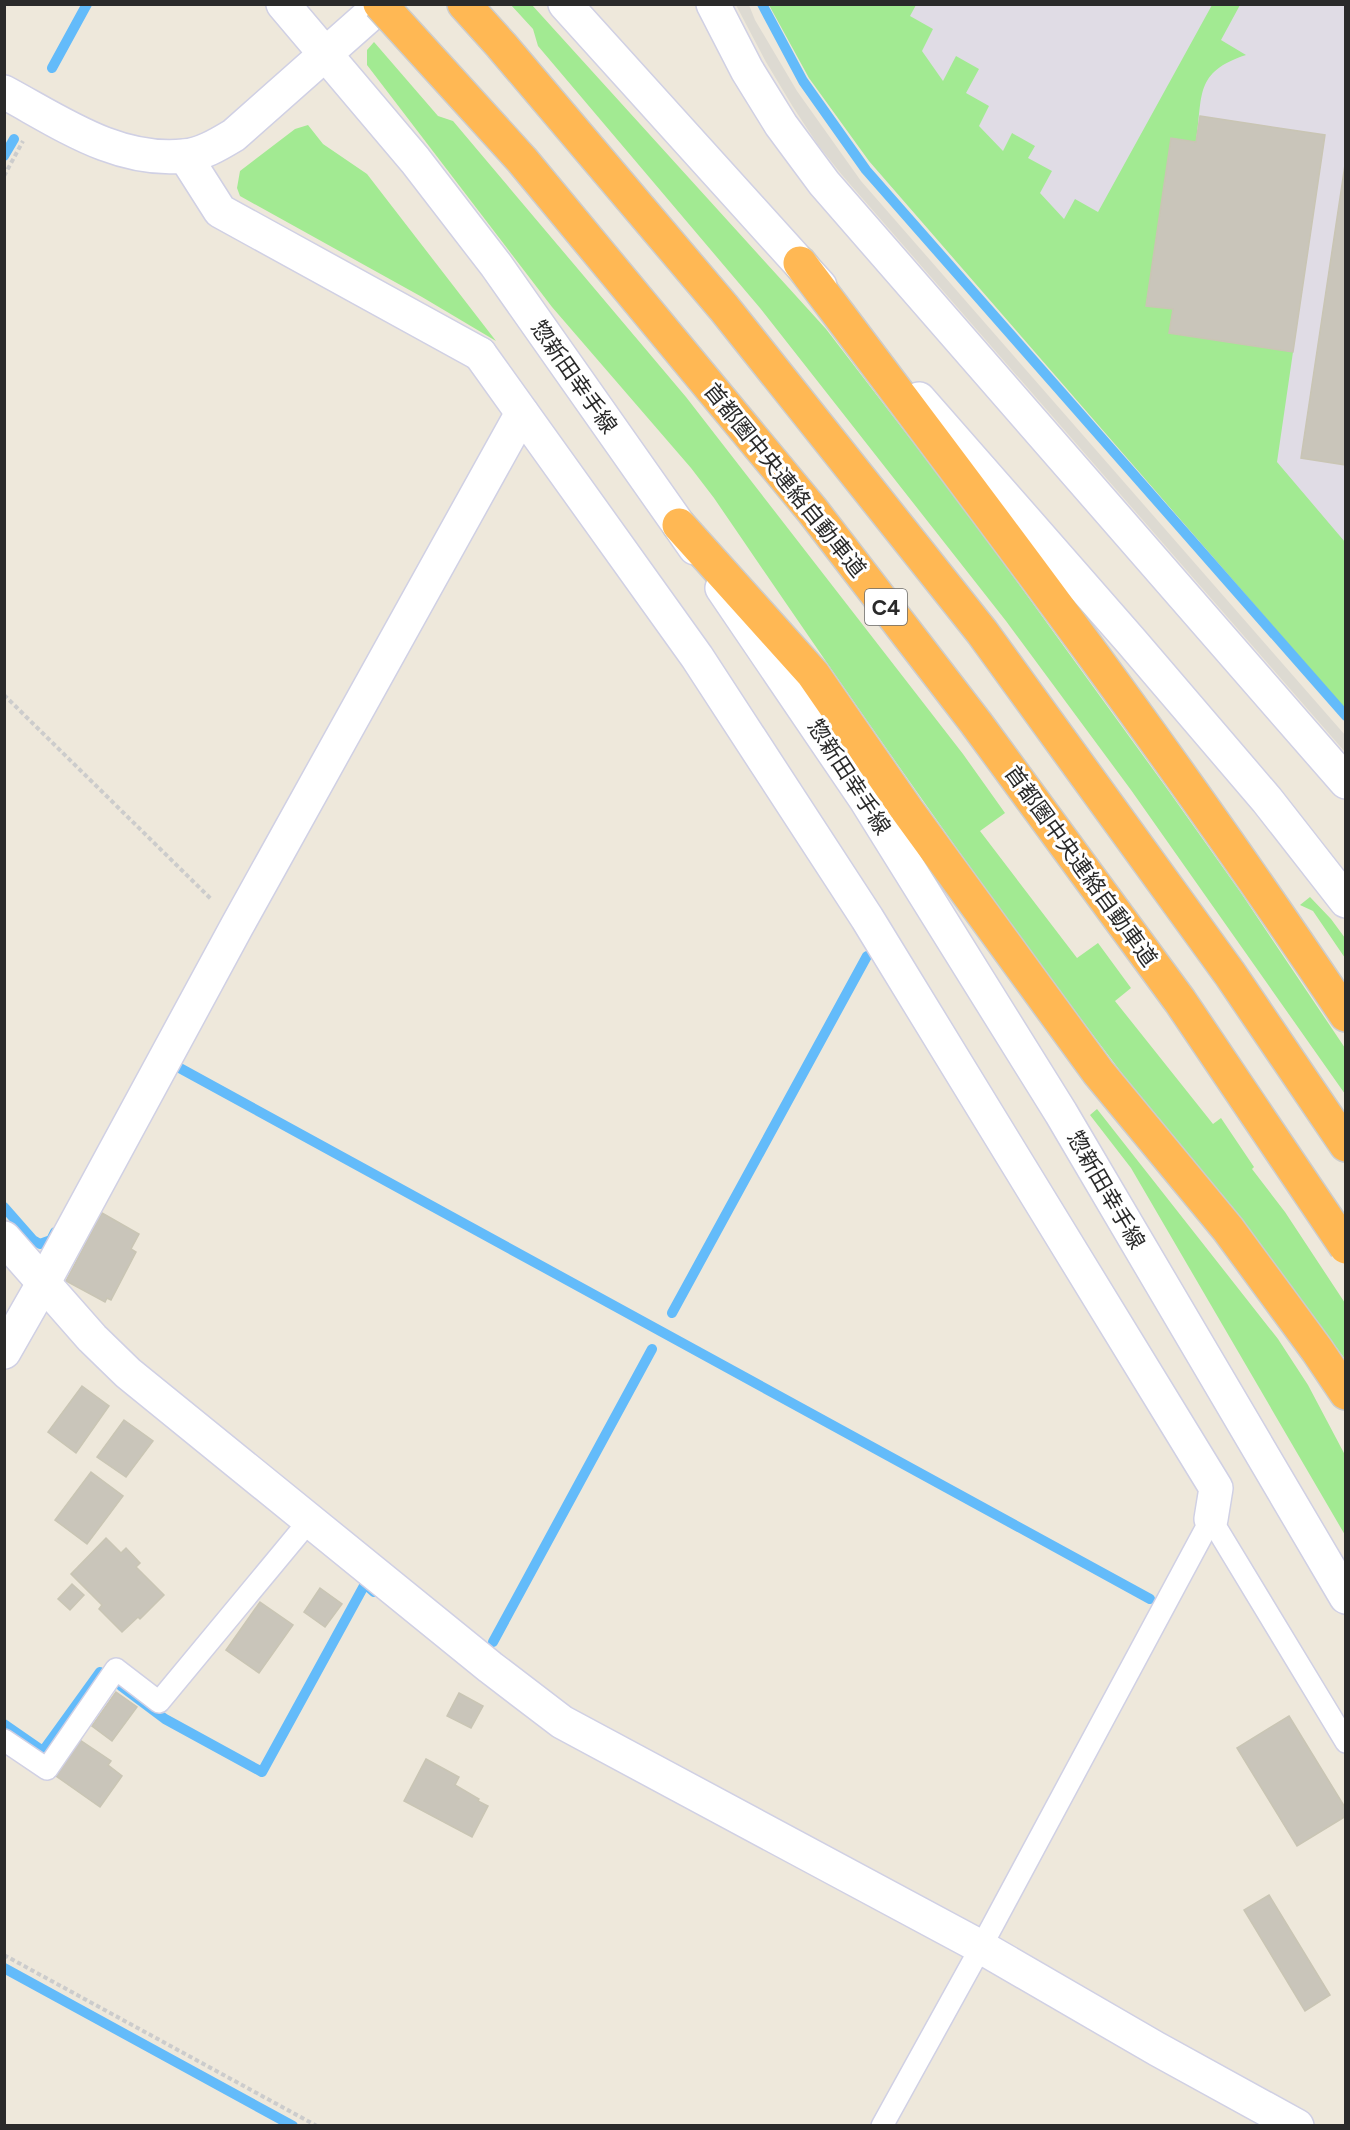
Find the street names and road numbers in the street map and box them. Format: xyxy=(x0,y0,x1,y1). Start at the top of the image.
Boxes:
street label: 惣新田幸手線 xyxy=(525,315,623,439)
street label: 首都圏中央連絡自動車道 xyxy=(698,377,872,583)
road number: C4 xyxy=(865,589,907,625)
street label: 惣新田幸手線 xyxy=(802,714,896,840)
street label: 首都圏中央連絡自動車道 xyxy=(999,760,1163,972)
street label: 惣新田幸手線 xyxy=(1061,1126,1151,1254)

